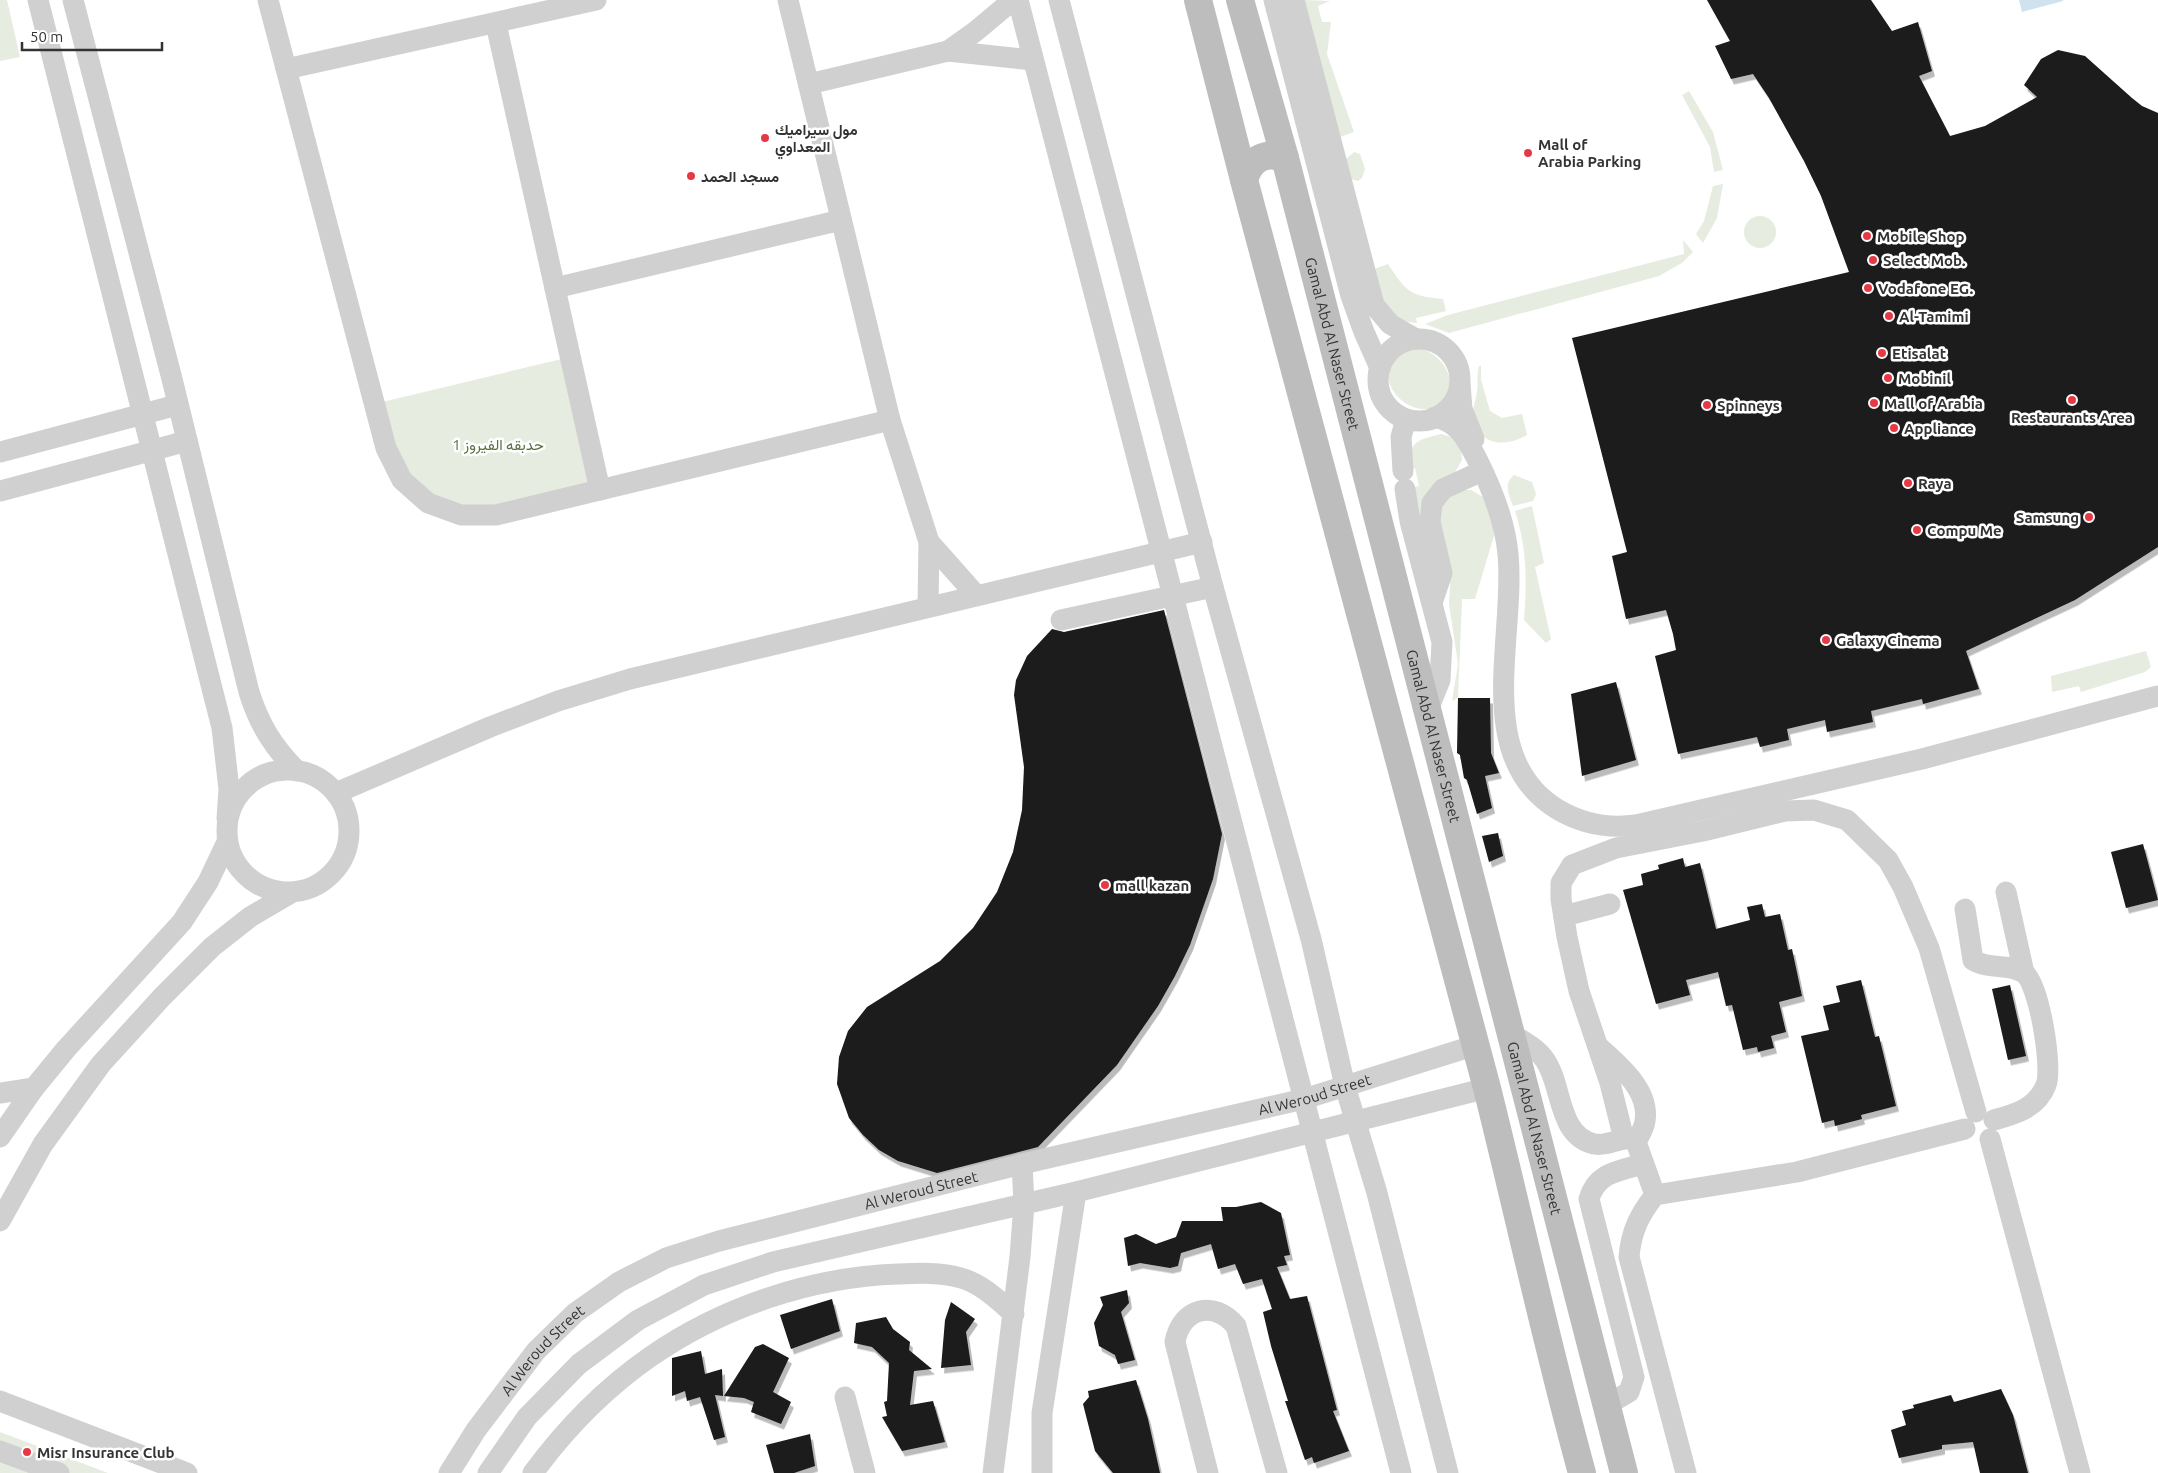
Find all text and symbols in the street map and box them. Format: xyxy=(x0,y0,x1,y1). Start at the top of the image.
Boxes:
scale bar xyxy=(22,20,162,52)
text: 50 m xyxy=(30,28,63,45)
place label: مول سيراميك المعداوي xyxy=(775,121,858,160)
marker: مول سيراميك المعداوي xyxy=(759,132,771,144)
place label: Mall of Arabia Parking xyxy=(1538,136,1641,170)
marker: Mall of Arabia Parking xyxy=(1522,147,1534,159)
place label: مسجد الحمد xyxy=(701,168,779,186)
marker: مسجد الحمد xyxy=(685,170,697,182)
place label: Mobile Shop xyxy=(1877,228,1965,245)
marker: Mobile Shop xyxy=(1861,230,1873,242)
place label: Select Mob. xyxy=(1883,252,1966,269)
marker: Select Mob. xyxy=(1867,254,1879,266)
street label: Gamal Abd Al Naser Street xyxy=(1302,255,1363,432)
place label: Vodafone EG. xyxy=(1878,280,1974,297)
marker: Vodafone EG. xyxy=(1862,282,1874,294)
place label: Al-Tamimi xyxy=(1899,308,1969,325)
marker: Al-Tamimi xyxy=(1883,310,1895,322)
place label: Etisalat xyxy=(1892,345,1947,362)
marker: Etisalat xyxy=(1876,347,1888,359)
place label: Mobinil xyxy=(1898,370,1951,387)
marker: Mobinil xyxy=(1882,372,1894,384)
marker: Restaurants Area xyxy=(2066,394,2078,406)
place label: Mall of Arabia xyxy=(1884,395,1983,412)
place label: Spinneys xyxy=(1717,397,1780,414)
marker: Mall of Arabia xyxy=(1868,397,1880,409)
marker: Spinneys xyxy=(1701,399,1713,411)
place label: Restaurants Area xyxy=(2011,409,2133,426)
place label: Appliance xyxy=(1904,420,1974,437)
marker: Appliance xyxy=(1888,422,1900,434)
park label: حدبقه الفيروز 1 xyxy=(452,436,544,454)
place label: Raya xyxy=(1918,475,1952,492)
marker: Raya xyxy=(1902,477,1914,489)
place label: Samsung xyxy=(2016,509,2079,526)
marker: Samsung xyxy=(2083,511,2095,523)
place label: Compu Me xyxy=(1927,522,2002,539)
marker: Compu Me xyxy=(1911,524,1923,536)
place label: Galaxy Cinema xyxy=(1836,632,1940,649)
marker: Galaxy Cinema xyxy=(1820,634,1832,646)
street label: Gamal Abd Al Naser Street xyxy=(1404,648,1464,824)
place label: mall kazan xyxy=(1115,877,1189,894)
marker: mall kazan xyxy=(1099,879,1111,891)
street label: Gamal Abd Al Naser Street xyxy=(1505,1040,1566,1216)
street label: Al Weroud Street xyxy=(1256,1070,1373,1118)
street label: Al Weroud Street xyxy=(862,1167,979,1212)
street label: Al Weroud Street xyxy=(497,1301,587,1398)
place label: Misr Insurance Club xyxy=(37,1444,175,1461)
marker: Misr Insurance Club xyxy=(21,1446,33,1458)

